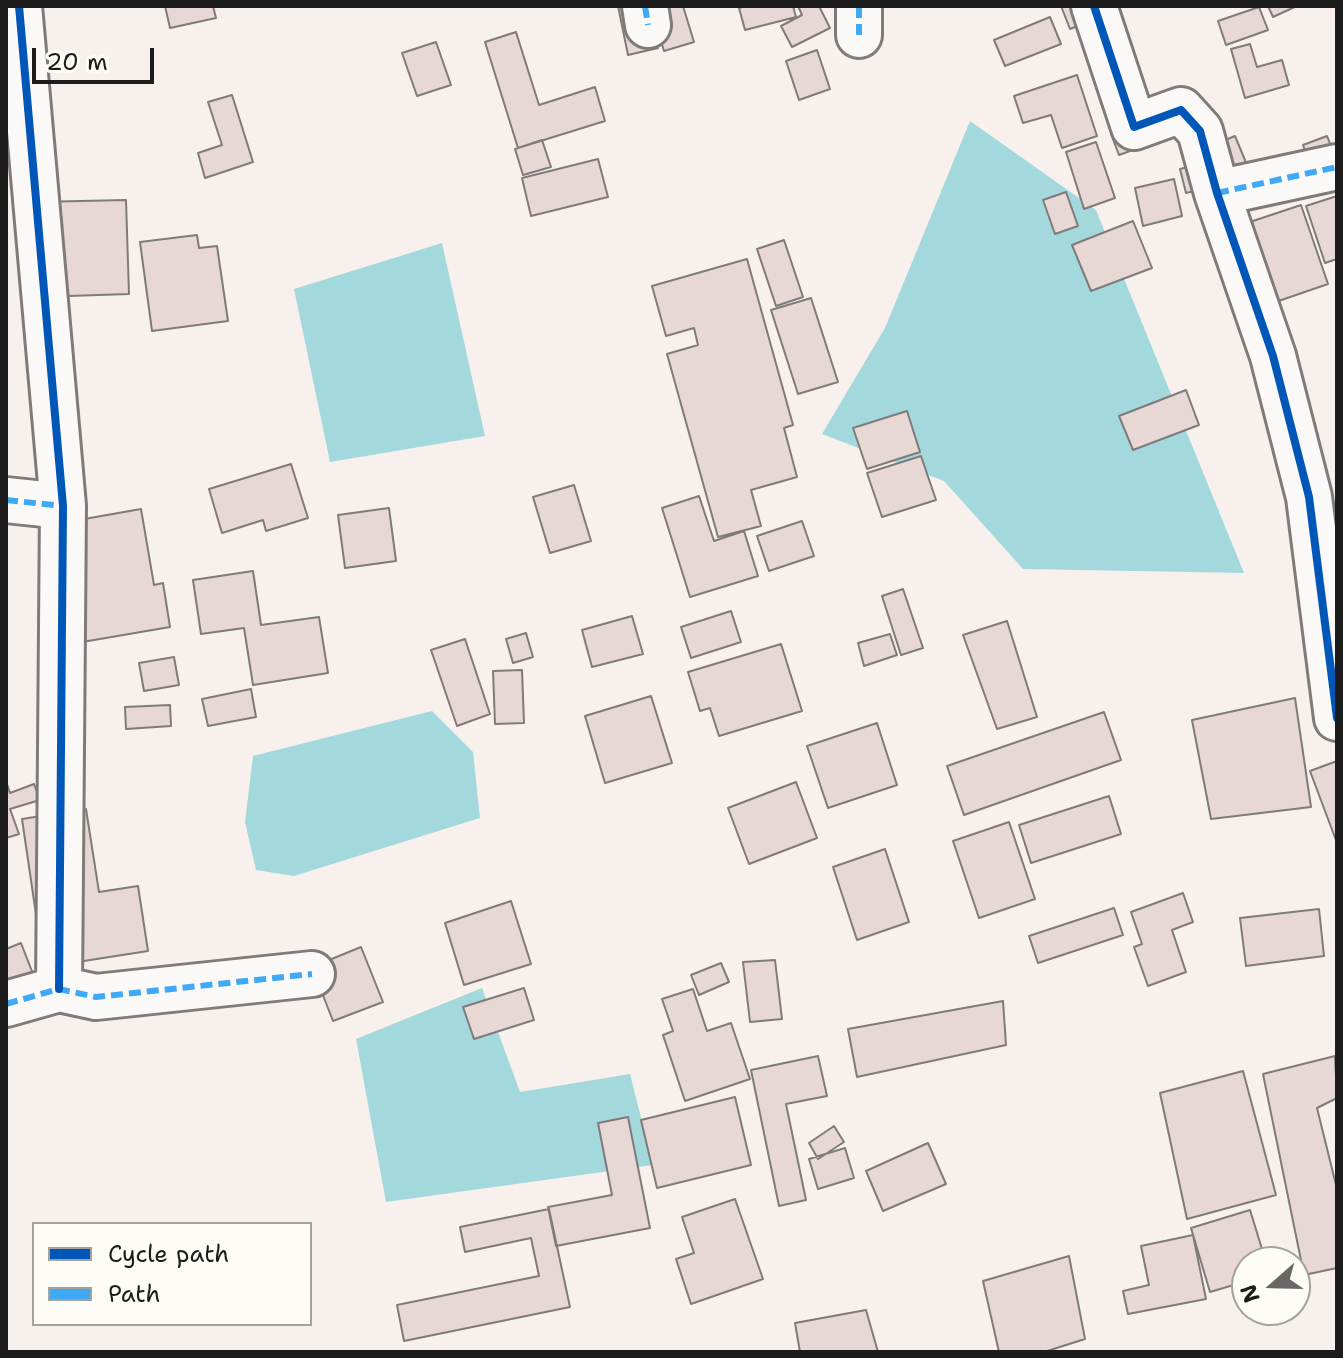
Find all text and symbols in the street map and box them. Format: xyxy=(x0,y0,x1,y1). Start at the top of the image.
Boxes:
scale bar xyxy=(36,32,158,82)
text: 20 m xyxy=(46,46,108,78)
legend xyxy=(32,1222,312,1326)
text: Cycle path xyxy=(108,1238,229,1270)
north arrow xyxy=(1231,1246,1311,1326)
text: Path xyxy=(108,1278,160,1310)
text: N xyxy=(1233,1281,1266,1307)

